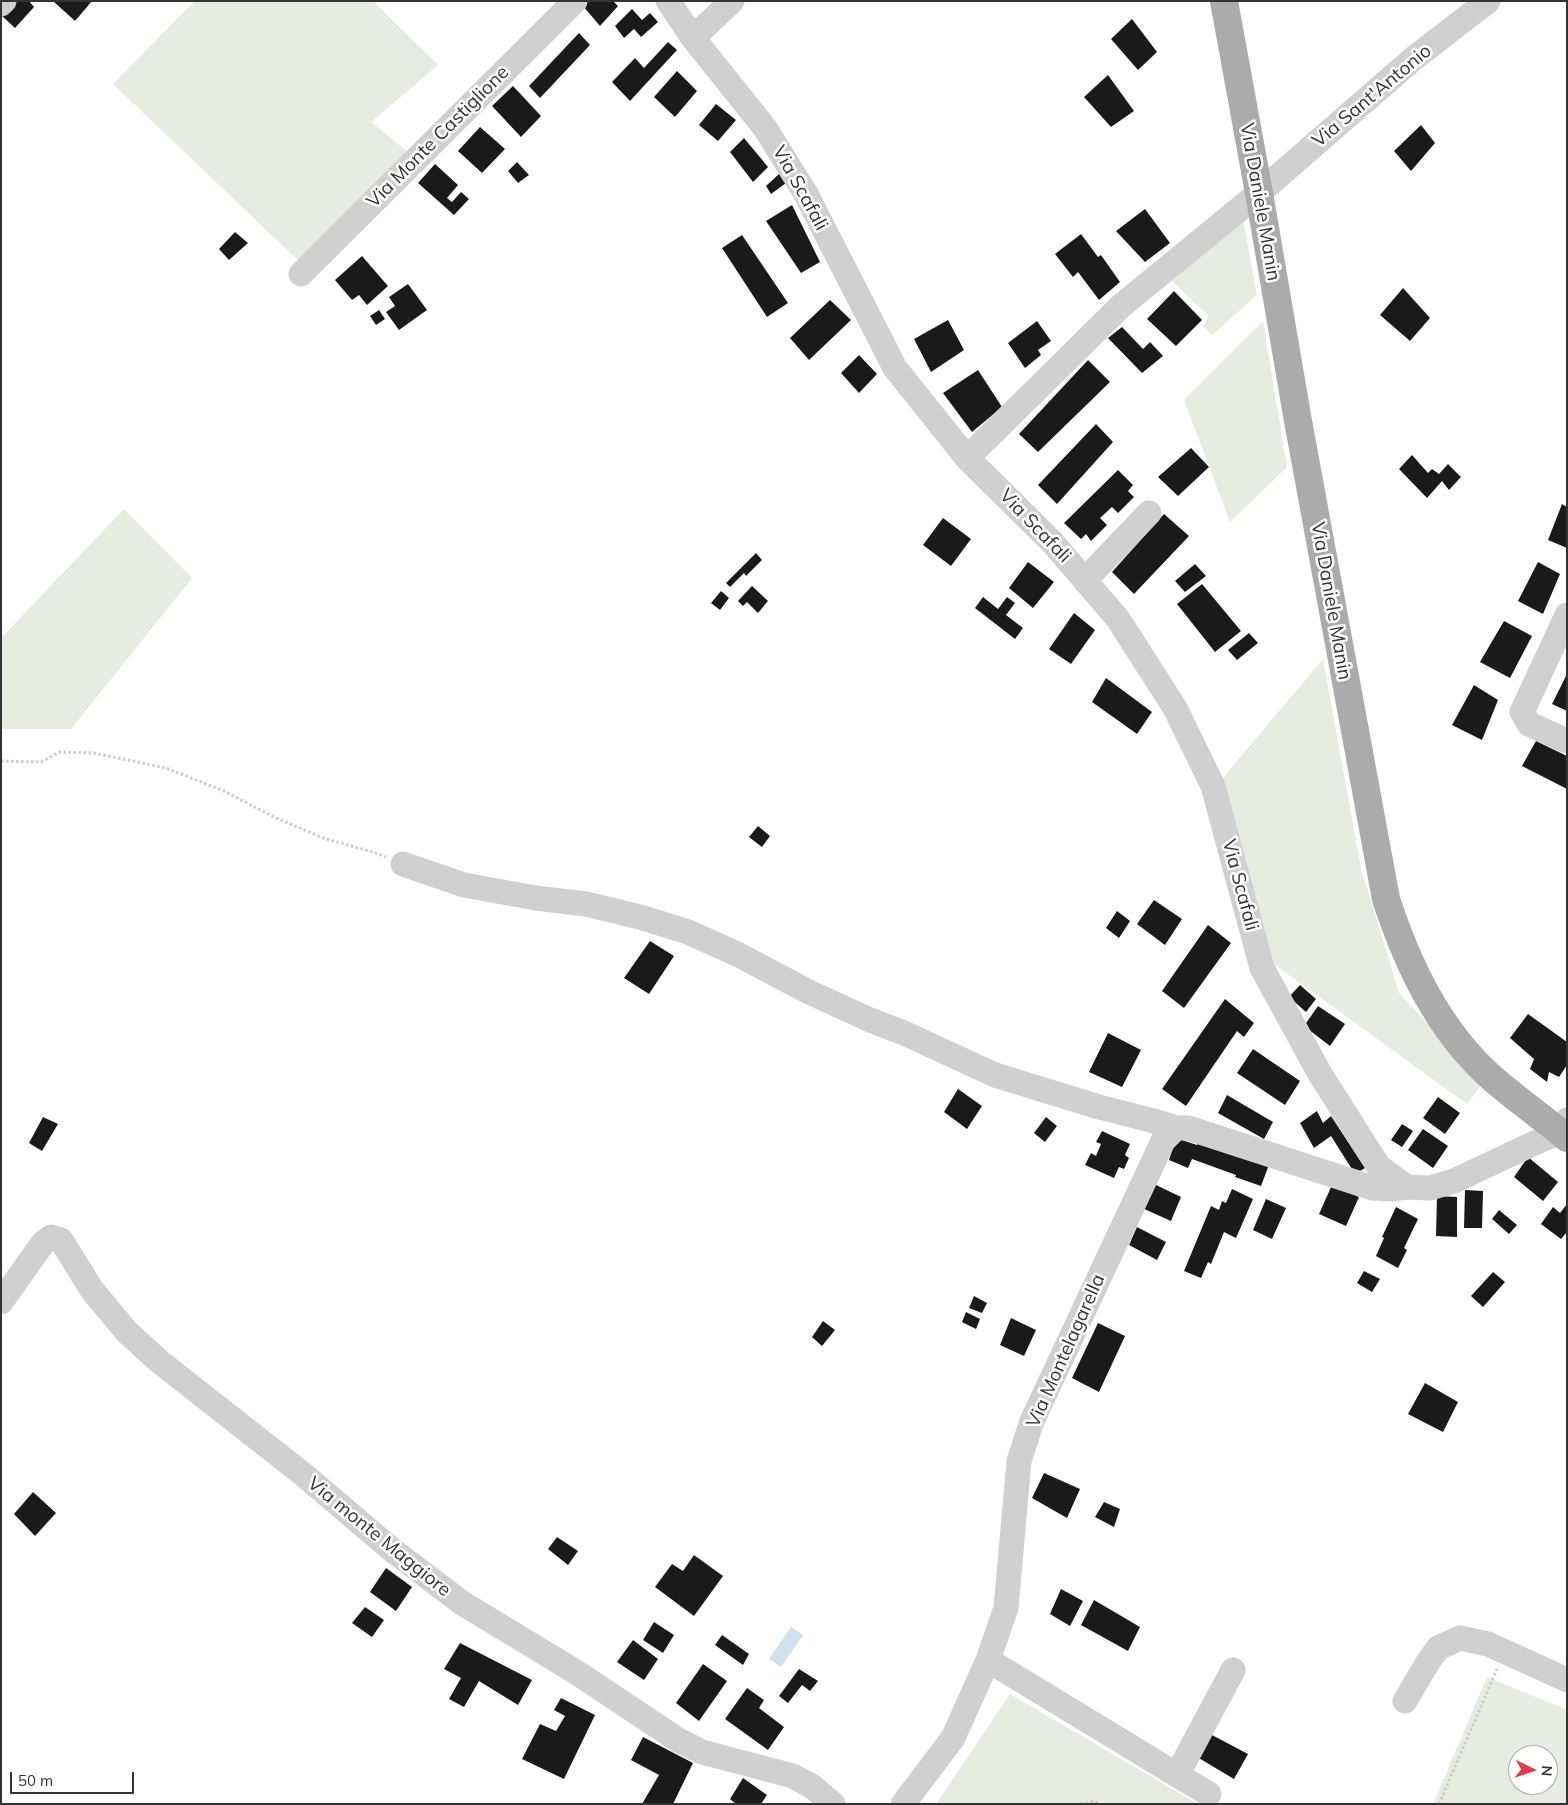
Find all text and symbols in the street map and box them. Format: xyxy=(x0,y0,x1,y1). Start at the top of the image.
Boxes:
street label: Via Sant'Antonio xyxy=(1308,40,1436,152)
street label: Via Monte Castiglione xyxy=(362,61,514,213)
street label: Via Daniele Manin xyxy=(1235,121,1285,283)
street label: Via Scafali xyxy=(767,142,833,234)
street label: Via Scafali xyxy=(994,484,1076,568)
street label: Via Daniele Manin xyxy=(1306,520,1356,682)
street label: Via Scafali xyxy=(1217,837,1263,933)
street label: Via Montelagarella xyxy=(1022,1271,1110,1431)
street label: Via monte Maggiore xyxy=(303,1472,455,1602)
north arrow xyxy=(1508,1745,1558,1795)
scale bar xyxy=(12,1762,136,1794)
text: N xyxy=(1538,1765,1556,1777)
text: 50 m xyxy=(18,1771,53,1790)

